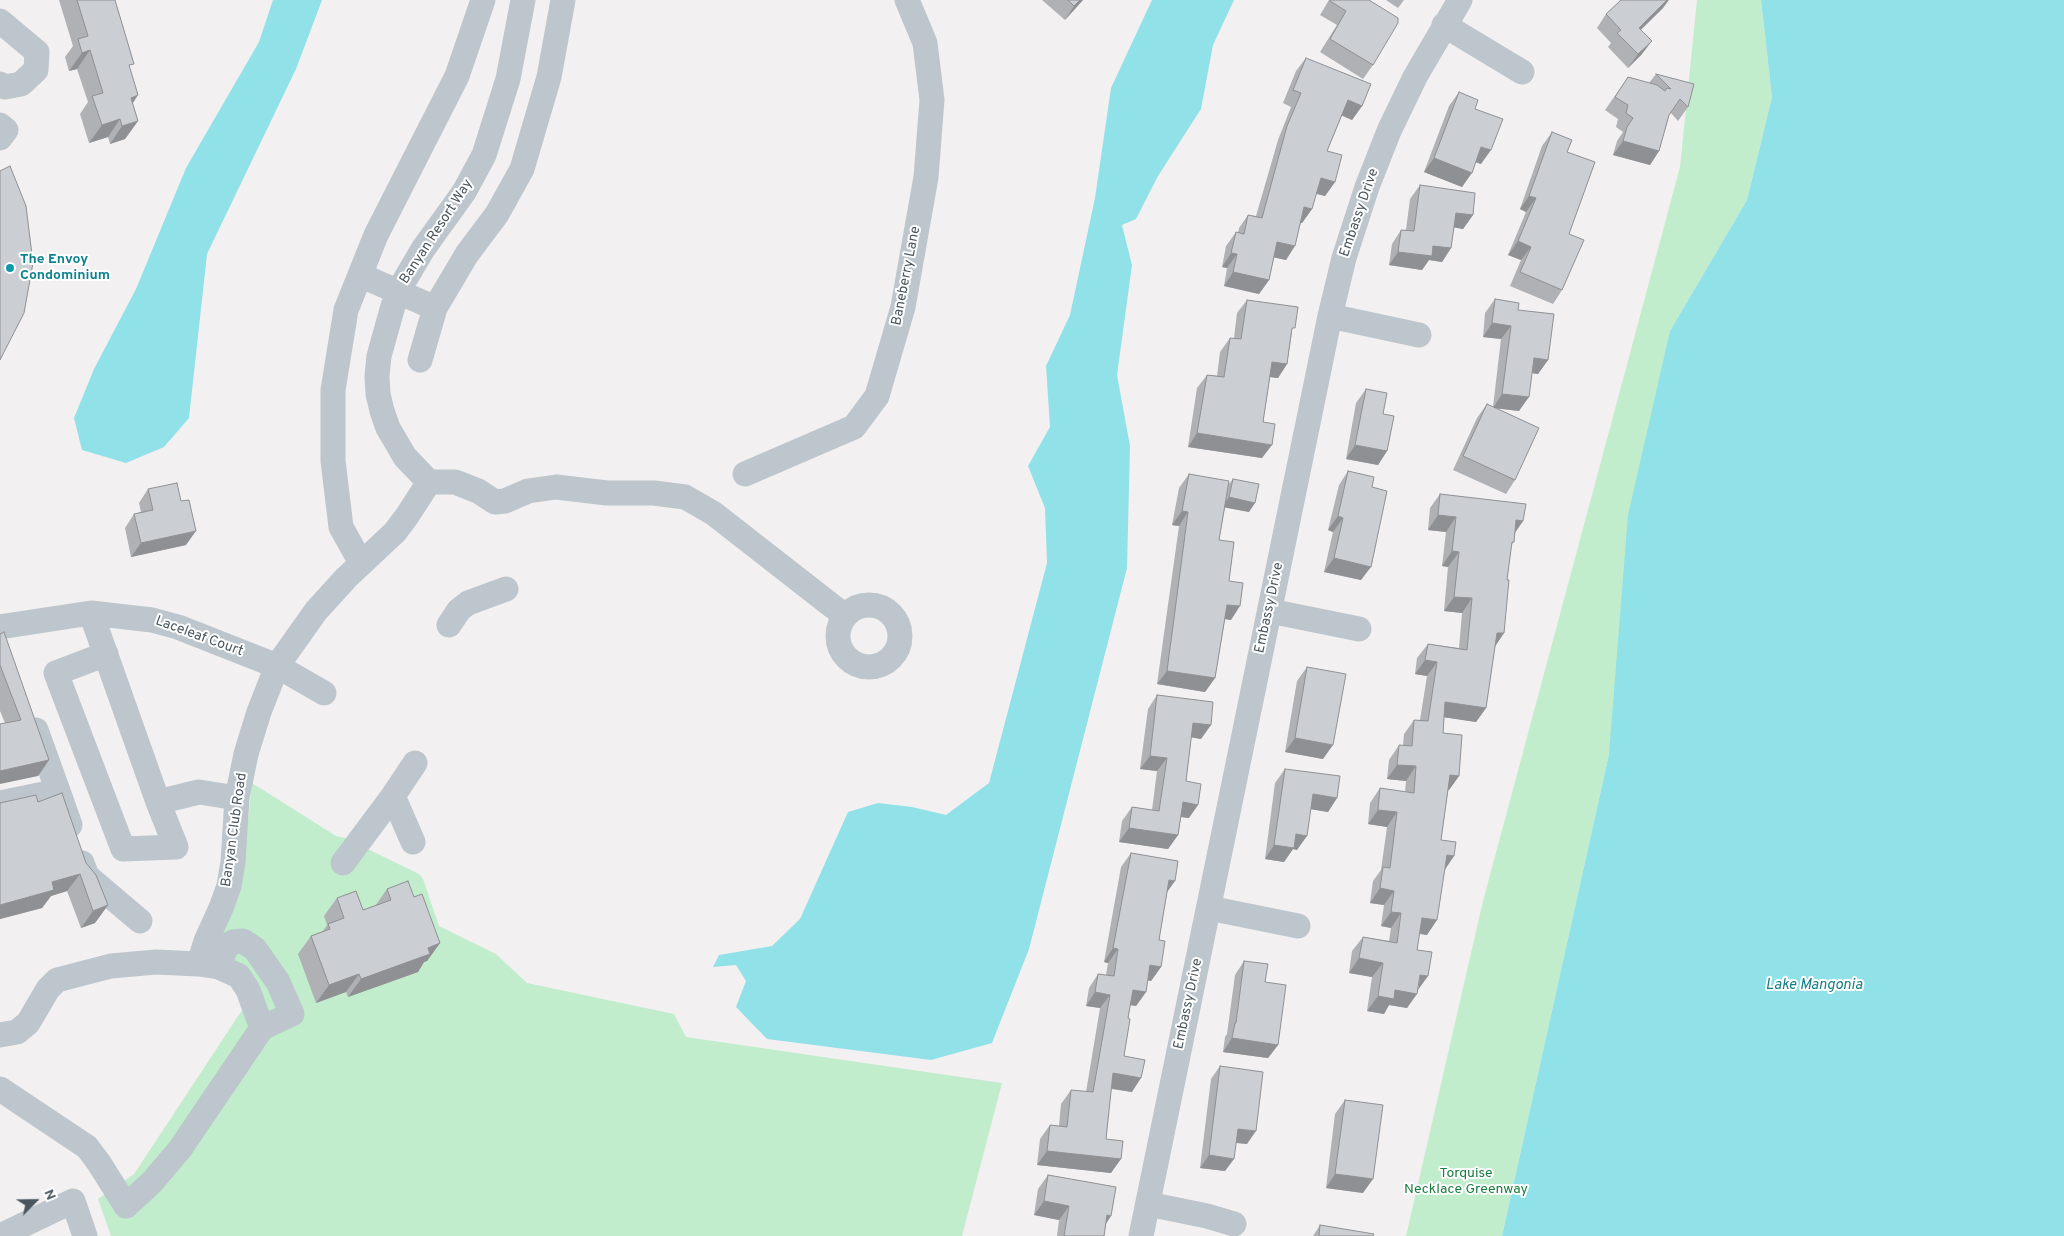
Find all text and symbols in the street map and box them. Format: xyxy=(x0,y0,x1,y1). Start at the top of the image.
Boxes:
street label: Embassy Drive xyxy=(1337,167,1383,259)
street label: Banyan Resort Way xyxy=(397,176,477,288)
street label: Baneberry Lane xyxy=(889,225,925,327)
place label: The Envoy Condominium xyxy=(20,252,110,284)
marker: The Envoy Condominium xyxy=(4,262,16,274)
street label: Embassy Drive xyxy=(1252,561,1288,655)
street label: Laceleaf Court xyxy=(153,613,245,661)
street label: Banyan Club Road xyxy=(219,772,251,888)
street label: Embassy Drive xyxy=(1171,957,1207,1051)
water label: Lake Mangonia xyxy=(1766,977,1862,995)
park label: Torquise Necklace Greenway xyxy=(1404,1166,1528,1198)
north arrow xyxy=(10,1176,60,1226)
text: N xyxy=(39,1187,59,1203)

